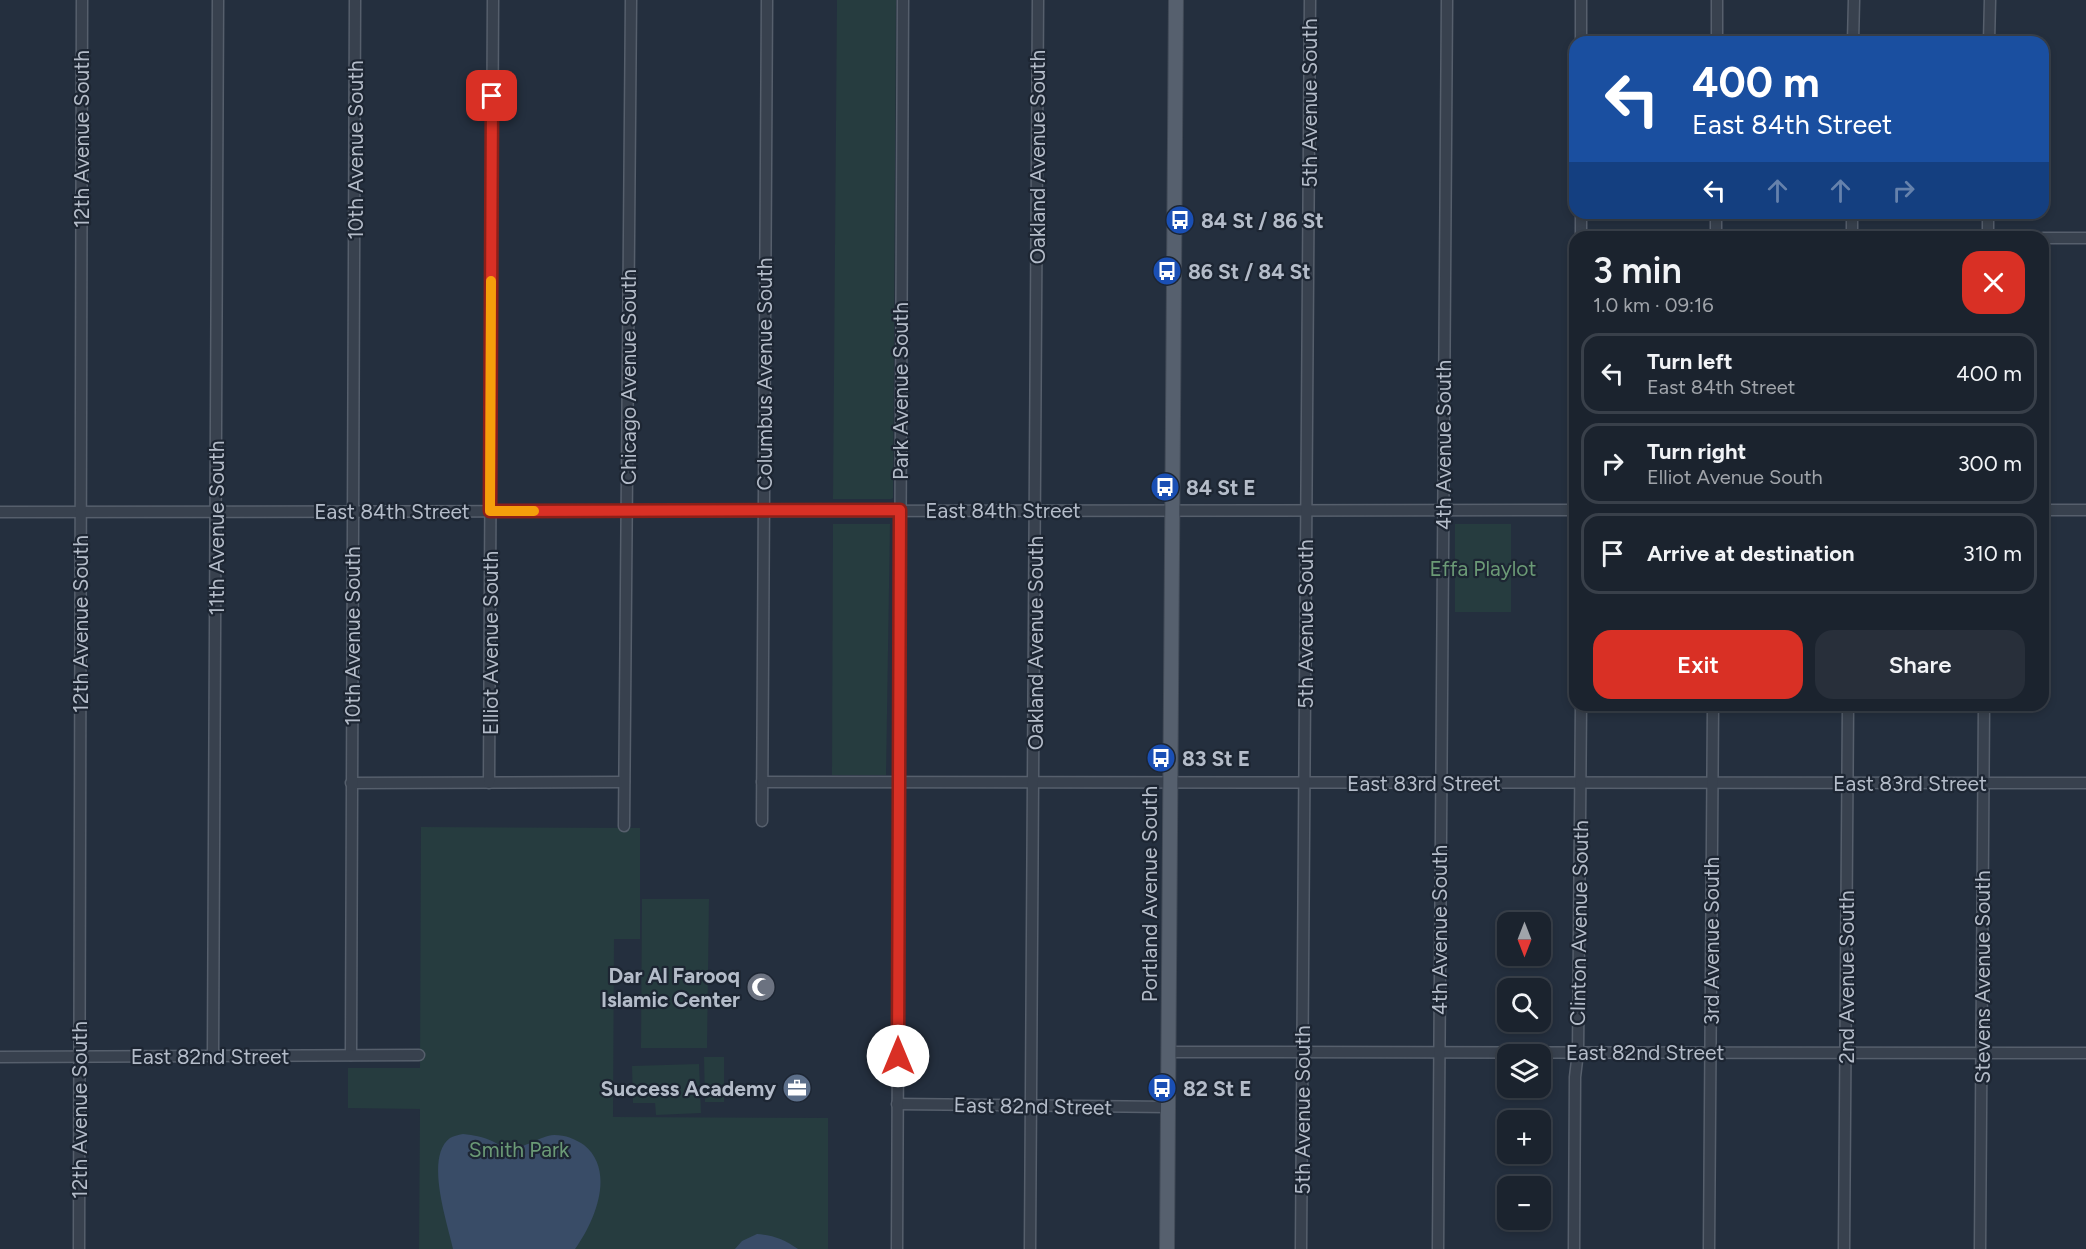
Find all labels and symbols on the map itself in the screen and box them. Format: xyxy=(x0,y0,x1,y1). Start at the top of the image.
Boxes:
street label: 5th Avenue South xyxy=(1297,18,1322,188)
street label: 12th Avenue South xyxy=(69,50,94,228)
street label: Oakland Avenue South xyxy=(1025,50,1050,264)
street label: 10th Avenue South xyxy=(343,60,368,240)
pin xyxy=(466,70,517,121)
bus stop icon: 84 St / 86 St xyxy=(1164,204,1196,236)
place label: 84 St / 86 St xyxy=(1201,208,1324,233)
bus stop icon: 86 St / 84 St xyxy=(1151,255,1183,287)
street label: Columbus Avenue South xyxy=(752,257,777,491)
place label: 86 St / 84 St xyxy=(1188,259,1311,284)
street label: Chicago Avenue South xyxy=(616,269,641,485)
street label: Park Avenue South xyxy=(888,302,913,480)
street label: 4th Avenue South xyxy=(1431,360,1456,530)
street label: 11th Avenue South xyxy=(204,441,229,615)
bus stop icon: 84 St E xyxy=(1149,471,1181,503)
place label: 84 St E xyxy=(1186,475,1256,500)
street label: East 84th Street xyxy=(925,498,1081,523)
street label: East 84th Street xyxy=(314,499,470,524)
street label: 12th Avenue South xyxy=(68,535,93,713)
street label: Oakland Avenue South xyxy=(1023,536,1048,750)
street label: 5th Avenue South xyxy=(1293,539,1318,709)
street label: 10th Avenue South xyxy=(340,546,365,726)
street label: Elliot Avenue South xyxy=(478,551,503,735)
park label: Effa Playlot xyxy=(1430,556,1536,581)
bus stop icon: 83 St E xyxy=(1145,742,1177,774)
place label: 83 St E xyxy=(1182,746,1250,771)
street label: East 83rd Street xyxy=(1347,771,1501,796)
street label: East 83rd Street xyxy=(1833,771,1987,796)
street label: Portland Avenue South xyxy=(1137,786,1162,1002)
street label: Clinton Avenue South xyxy=(1565,820,1593,1026)
street label: 4th Avenue South xyxy=(1427,845,1452,1015)
street label: 3rd Avenue South xyxy=(1699,857,1724,1025)
street label: Stevens Avenue South xyxy=(1970,870,1995,1084)
street label: 2nd Avenue South xyxy=(1834,890,1859,1064)
north arrow xyxy=(1497,912,1551,966)
place label: Dar Al Farooq Islamic Center xyxy=(601,963,740,1012)
mosque icon: Dar Al Farooq Islamic Center xyxy=(745,971,777,1003)
street label: 12th Avenue South xyxy=(67,1021,92,1199)
position arrow xyxy=(866,1024,930,1088)
street label: 5th Avenue South xyxy=(1290,1025,1315,1195)
street label: East 82nd Street xyxy=(1566,1040,1724,1065)
street label: East 82nd Street xyxy=(131,1044,289,1069)
office icon: Success Academy xyxy=(781,1072,813,1104)
bus stop icon: 82 St E xyxy=(1146,1072,1178,1104)
place label: Success Academy xyxy=(601,1076,777,1101)
place label: 82 St E xyxy=(1183,1076,1252,1101)
street label: East 82nd Street xyxy=(953,1092,1113,1120)
park label: Smith Park xyxy=(469,1137,570,1162)

